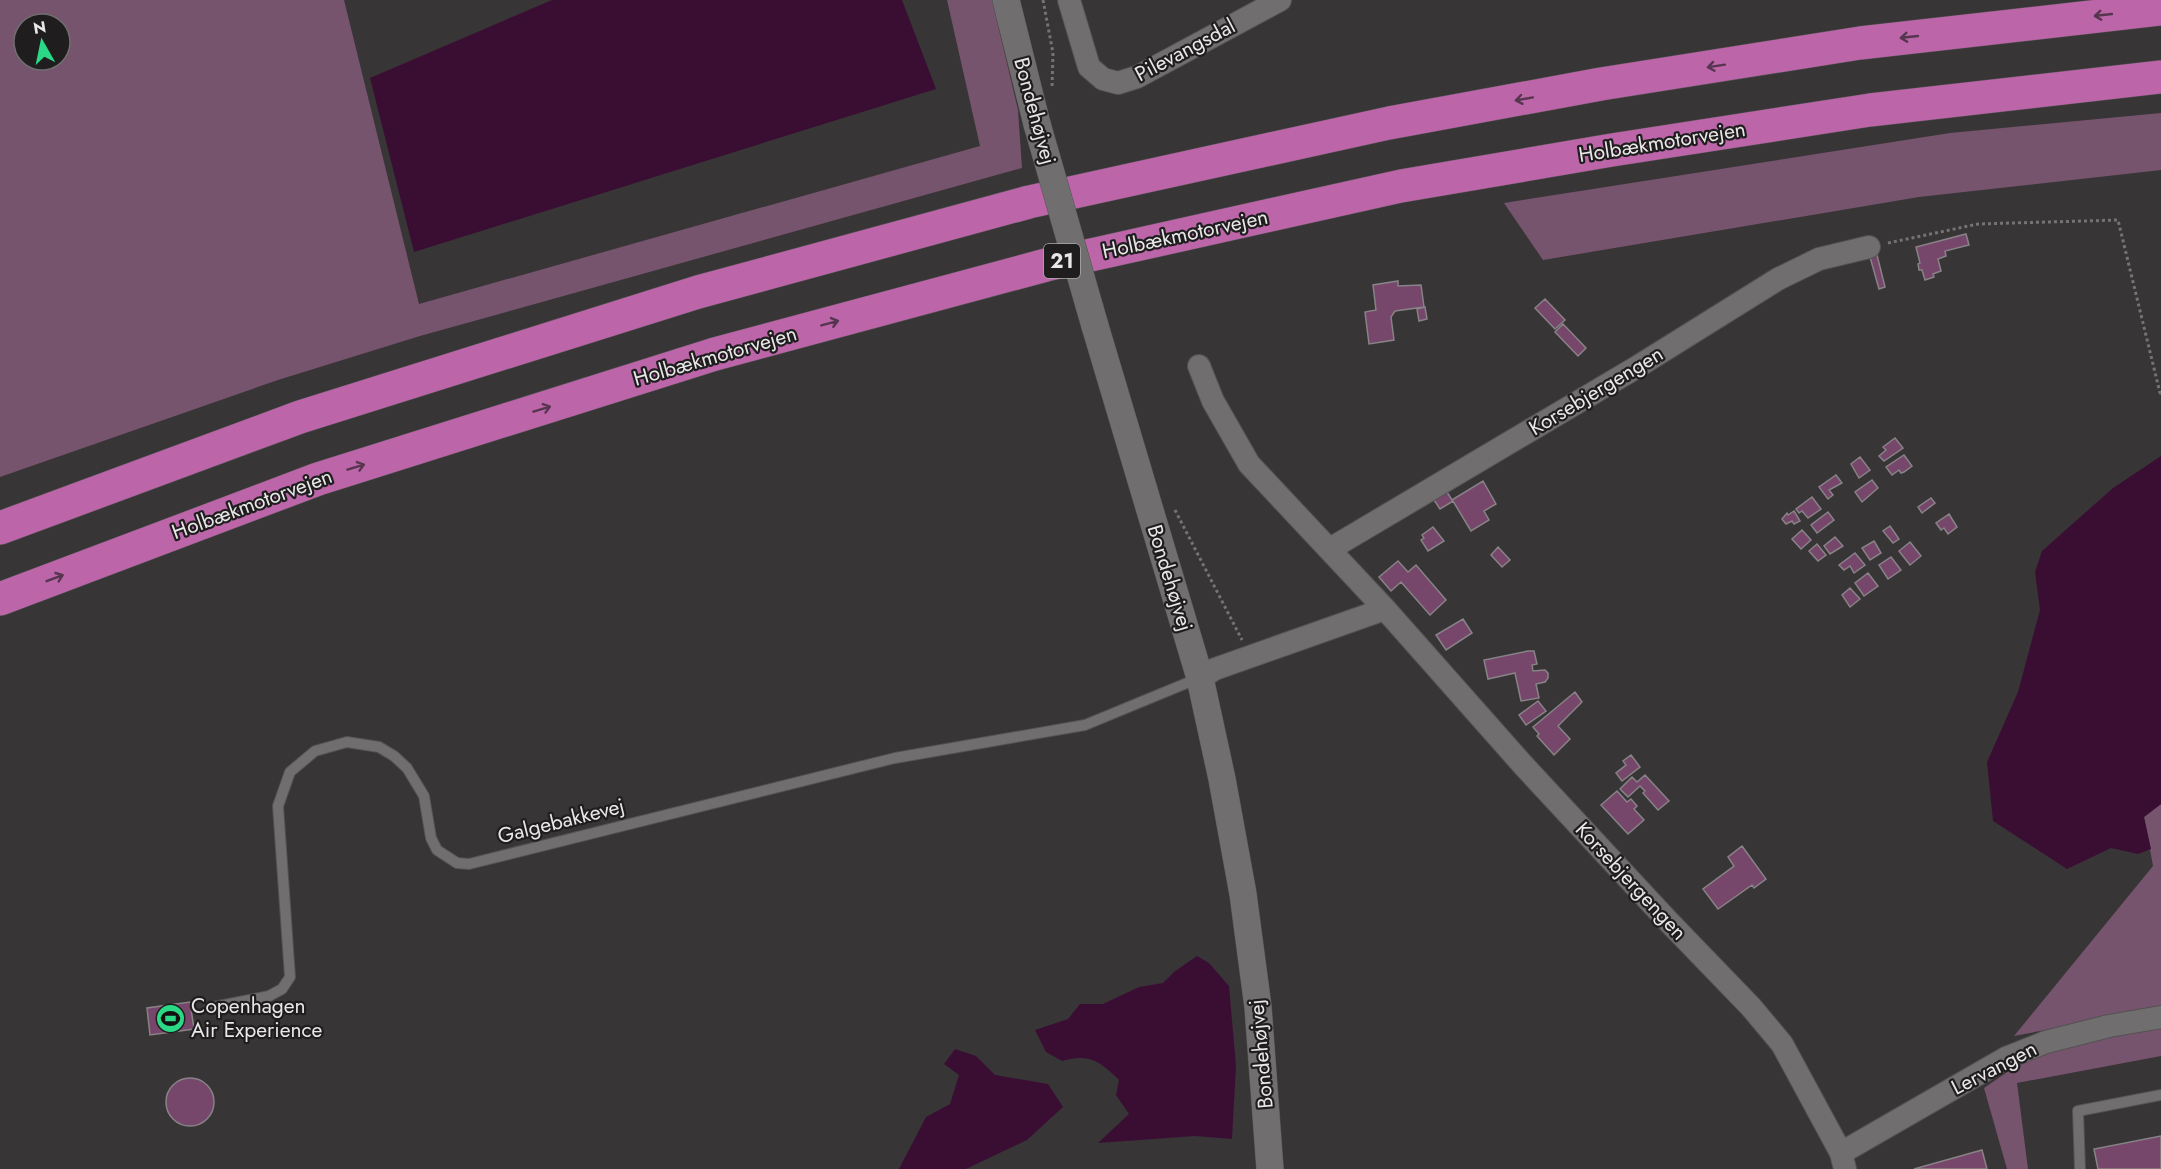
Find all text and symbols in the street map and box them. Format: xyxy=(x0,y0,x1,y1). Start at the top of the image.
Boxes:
one-way arrow xyxy=(2093,10,2113,21)
street label: Pilevangsdal xyxy=(1129,11,1241,89)
north arrow xyxy=(12,12,72,72)
text: N xyxy=(32,15,48,40)
one-way arrow xyxy=(1900,32,1920,43)
street label: Bondehøjvej xyxy=(1006,54,1064,168)
one-way arrow xyxy=(1707,61,1727,72)
one-way arrow xyxy=(1515,93,1534,104)
street label: Holbækmotorvejen xyxy=(1576,114,1748,170)
street label: Holbækmotorvejen xyxy=(1099,202,1271,266)
road number: 21 xyxy=(1044,244,1080,278)
one-way arrow xyxy=(820,317,839,329)
street label: Holbækmotorvejen xyxy=(630,318,800,394)
street label: Korsebjergengen xyxy=(1523,339,1669,443)
one-way arrow xyxy=(532,403,551,414)
street label: Holbækmotorvejen xyxy=(168,461,336,547)
one-way arrow xyxy=(346,461,365,472)
street label: Bondehøjvej xyxy=(1140,521,1200,635)
one-way arrow xyxy=(45,572,64,583)
street label: Galgebakkevej xyxy=(494,791,628,851)
street label: Korsebjergengen xyxy=(1568,815,1694,947)
place label: Copenhagen Air Experience xyxy=(191,991,323,1045)
street label: Bondehøjvej xyxy=(1241,998,1281,1110)
sports icon: Copenhagen Air Experience xyxy=(154,1002,186,1034)
street label: Lervangen xyxy=(1946,1034,2042,1102)

